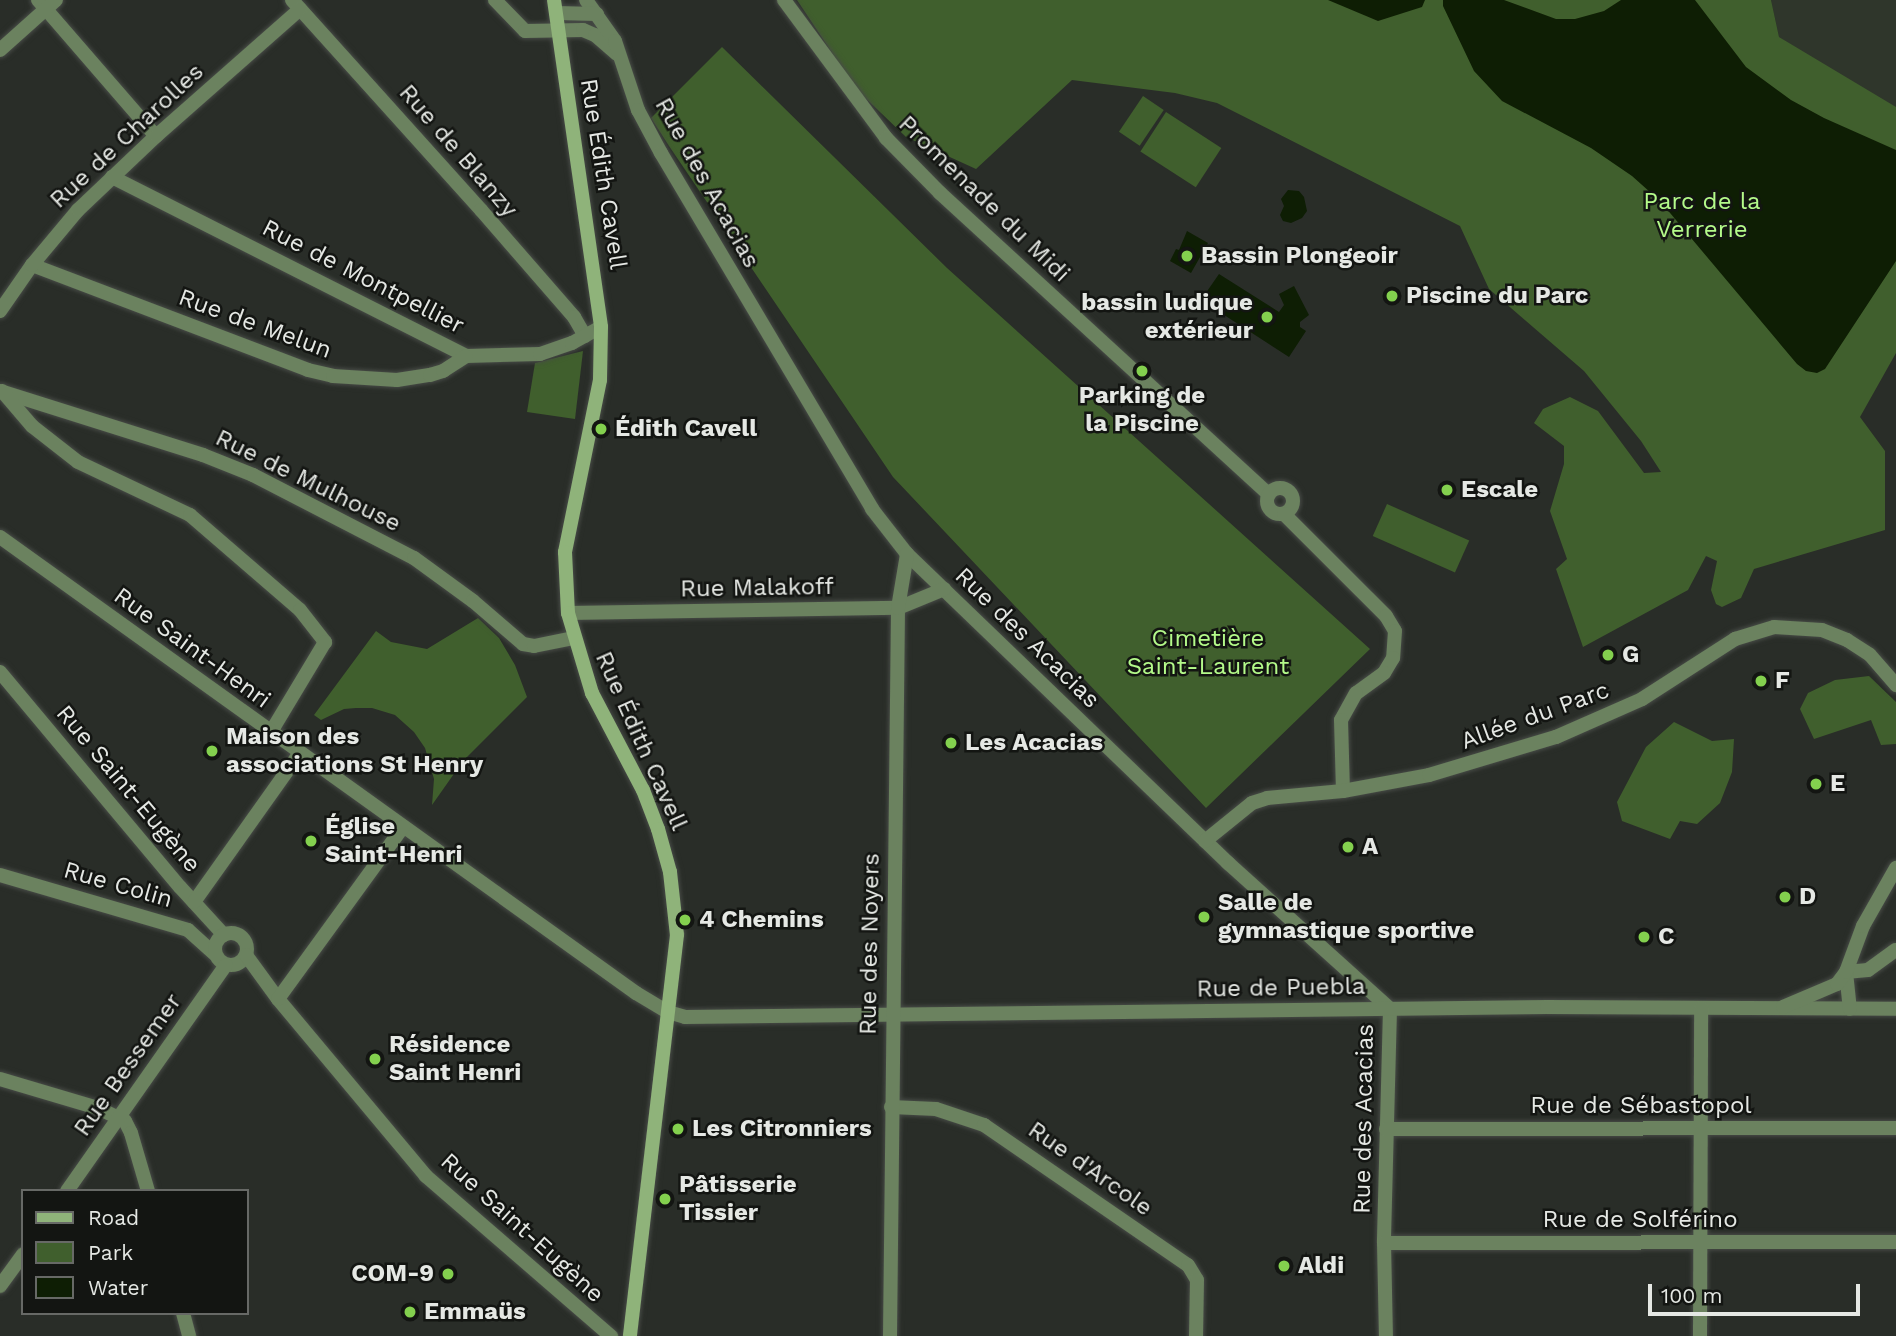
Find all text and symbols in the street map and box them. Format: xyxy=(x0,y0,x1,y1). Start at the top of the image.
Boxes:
street label: Rue de Charolles xyxy=(44,57,210,215)
street label: Rue Édith Cavell xyxy=(574,77,632,271)
street label: Rue de Blanzy xyxy=(393,79,523,223)
street label: Rue des Acacias xyxy=(648,93,766,273)
street label: Promenade du Midi xyxy=(892,110,1076,288)
park label: Parc de la Verrerie xyxy=(1643,188,1761,244)
street label: Rue de Montpellier xyxy=(257,214,469,340)
place label: Bassin Plongeoir xyxy=(1201,242,1398,270)
marker: Bassin Plongeoir xyxy=(1179,248,1195,264)
place label: Piscine du Parc xyxy=(1406,282,1588,310)
street label: Rue de Melun xyxy=(175,283,335,365)
marker: Piscine du Parc xyxy=(1384,288,1400,304)
place label: bassin ludique extérieur xyxy=(1081,289,1253,345)
marker: bassin ludique extérieur xyxy=(1259,309,1275,325)
marker: Parking de la Piscine xyxy=(1134,363,1150,379)
place label: Parking de la Piscine xyxy=(1079,382,1205,438)
place label: Édith Cavell xyxy=(615,415,757,443)
marker: Édith Cavell xyxy=(593,421,609,437)
street label: Rue de Mulhouse xyxy=(211,424,405,538)
place label: Escale xyxy=(1461,476,1538,504)
marker: Escale xyxy=(1439,482,1455,498)
street label: Rue des Acacias xyxy=(948,561,1106,715)
street label: Rue Malakoff xyxy=(680,572,834,604)
street label: Rue Saint-Henri xyxy=(108,581,276,715)
park label: Cimetière Saint-Laurent xyxy=(1127,625,1289,681)
place label: G xyxy=(1622,641,1639,669)
street label: Rue Édith Cavell xyxy=(589,647,693,835)
marker: G xyxy=(1600,647,1616,663)
place label: F xyxy=(1775,667,1790,695)
marker: F xyxy=(1753,673,1769,689)
street label: Allée du Parc xyxy=(1457,676,1613,756)
street label: Rue Saint-Eugène xyxy=(50,700,206,878)
place label: Maison des associations St Henry xyxy=(226,723,483,779)
place label: Les Acacias xyxy=(965,729,1103,757)
marker: Les Acacias xyxy=(943,735,959,751)
marker: Maison des associations St Henry xyxy=(204,743,220,759)
place label: E xyxy=(1830,770,1845,798)
marker: E xyxy=(1808,776,1824,792)
place label: Église Saint-Henri xyxy=(325,813,463,869)
marker: Église Saint-Henri xyxy=(303,833,319,849)
place label: A xyxy=(1362,833,1378,861)
marker: A xyxy=(1340,839,1356,855)
street label: Rue des Noyers xyxy=(854,853,886,1035)
street label: Rue Colin xyxy=(60,856,176,914)
place label: D xyxy=(1799,883,1816,911)
place label: Salle de gymnastique sportive xyxy=(1218,889,1474,945)
marker: D xyxy=(1777,889,1793,905)
place label: 4 Chemins xyxy=(699,906,824,934)
marker: Salle de gymnastique sportive xyxy=(1196,909,1212,925)
marker: 4 Chemins xyxy=(677,912,693,928)
place label: C xyxy=(1658,923,1674,951)
marker: C xyxy=(1636,929,1652,945)
street label: Rue de Puebla xyxy=(1196,972,1366,1004)
street label: Rue Bessemer xyxy=(68,988,188,1142)
street label: Rue des Acacias xyxy=(1348,1023,1380,1215)
place label: Résidence Saint Henri xyxy=(389,1031,521,1087)
marker: Résidence Saint Henri xyxy=(367,1051,383,1067)
street label: Rue de Sébastopol xyxy=(1530,1092,1752,1120)
place label: Les Citronniers xyxy=(692,1115,872,1143)
street label: Rue d'Arcole xyxy=(1022,1116,1158,1222)
marker: Les Citronniers xyxy=(670,1121,686,1137)
street label: Rue Saint-Eugène xyxy=(435,1147,609,1309)
place label: Pâtisserie Tissier xyxy=(679,1171,797,1227)
legend xyxy=(21,1189,248,1315)
marker: Pâtisserie Tissier xyxy=(657,1191,673,1207)
text: Road xyxy=(88,1205,139,1230)
street label: Rue de Solférino xyxy=(1542,1206,1738,1234)
text: Park xyxy=(88,1240,133,1265)
place label: Aldi xyxy=(1298,1252,1344,1280)
marker: Aldi xyxy=(1276,1258,1292,1274)
place label: COM-9 xyxy=(351,1260,434,1288)
marker: COM-9 xyxy=(440,1266,456,1282)
scale bar xyxy=(1651,1270,1863,1314)
text: Water xyxy=(88,1275,148,1300)
text: 100 m xyxy=(1661,1283,1723,1308)
place label: Emmaüs xyxy=(424,1298,526,1326)
marker: Emmaüs xyxy=(402,1304,418,1320)

